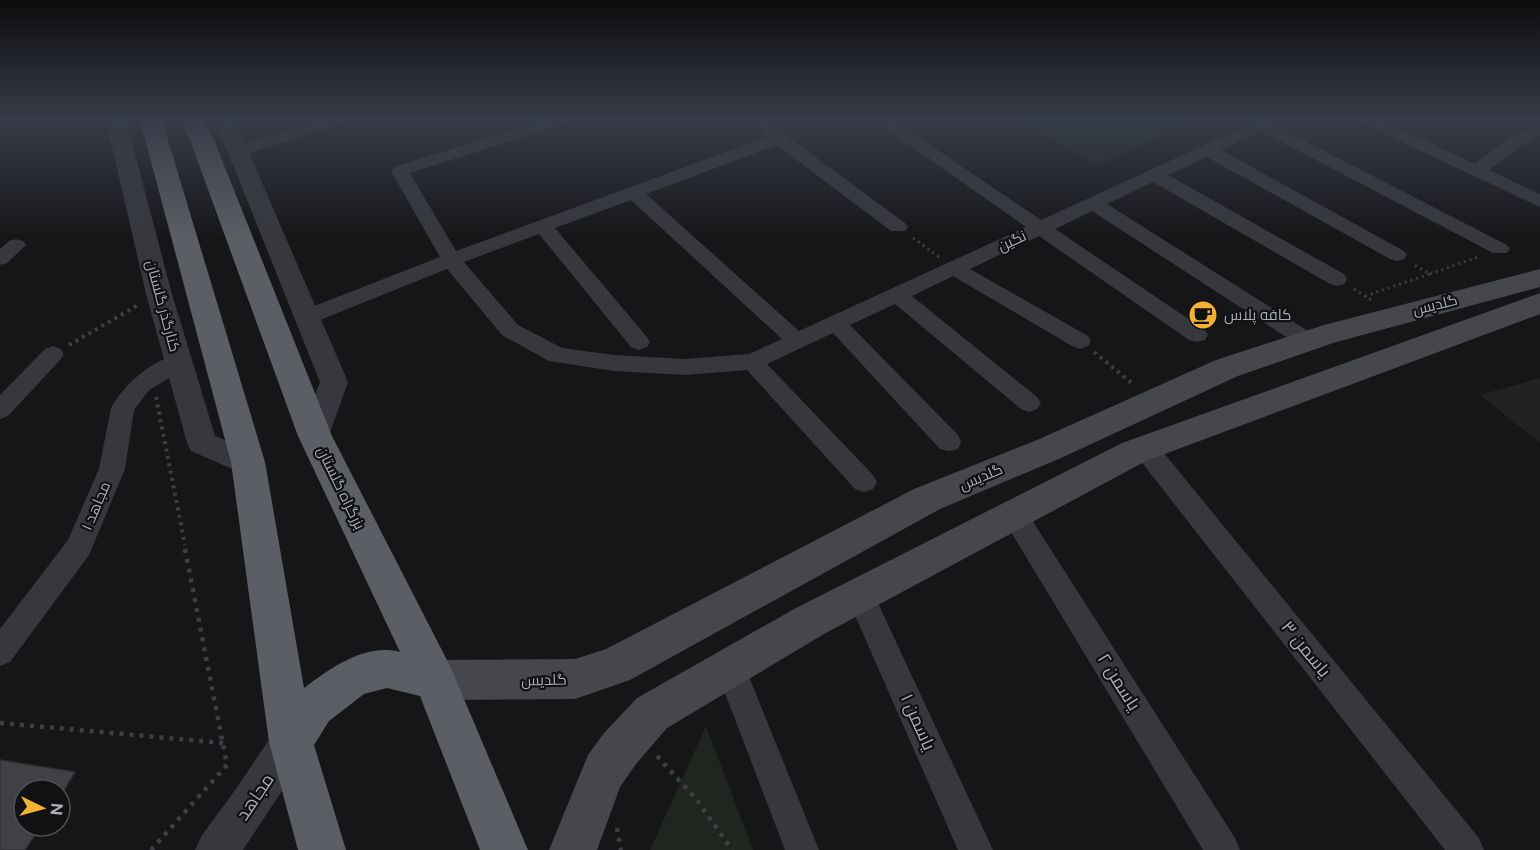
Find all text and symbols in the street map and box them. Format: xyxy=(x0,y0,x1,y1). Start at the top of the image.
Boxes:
street label: نگین xyxy=(995,227,1030,256)
street label: کنارگذر گلستان xyxy=(141,258,184,354)
street label: گلدیس xyxy=(1411,291,1459,320)
cafe icon: کافه پلاس xyxy=(1187,299,1219,331)
place label: کافه پلاس xyxy=(1224,306,1291,325)
street label: بزرگراه گلستان xyxy=(312,444,369,533)
street label: گلدیس xyxy=(957,460,1006,495)
street label: ۱ مجاهد xyxy=(78,479,113,533)
street label: یاسمن ۳ xyxy=(1277,616,1336,682)
street label: یاسمن ۲ xyxy=(1093,649,1145,715)
street label: گلدیس xyxy=(521,671,567,690)
street label: یاسمن ۱ xyxy=(896,690,940,754)
street label: مجاهد xyxy=(231,769,278,824)
north arrow xyxy=(12,778,72,838)
text: N xyxy=(46,802,66,816)

